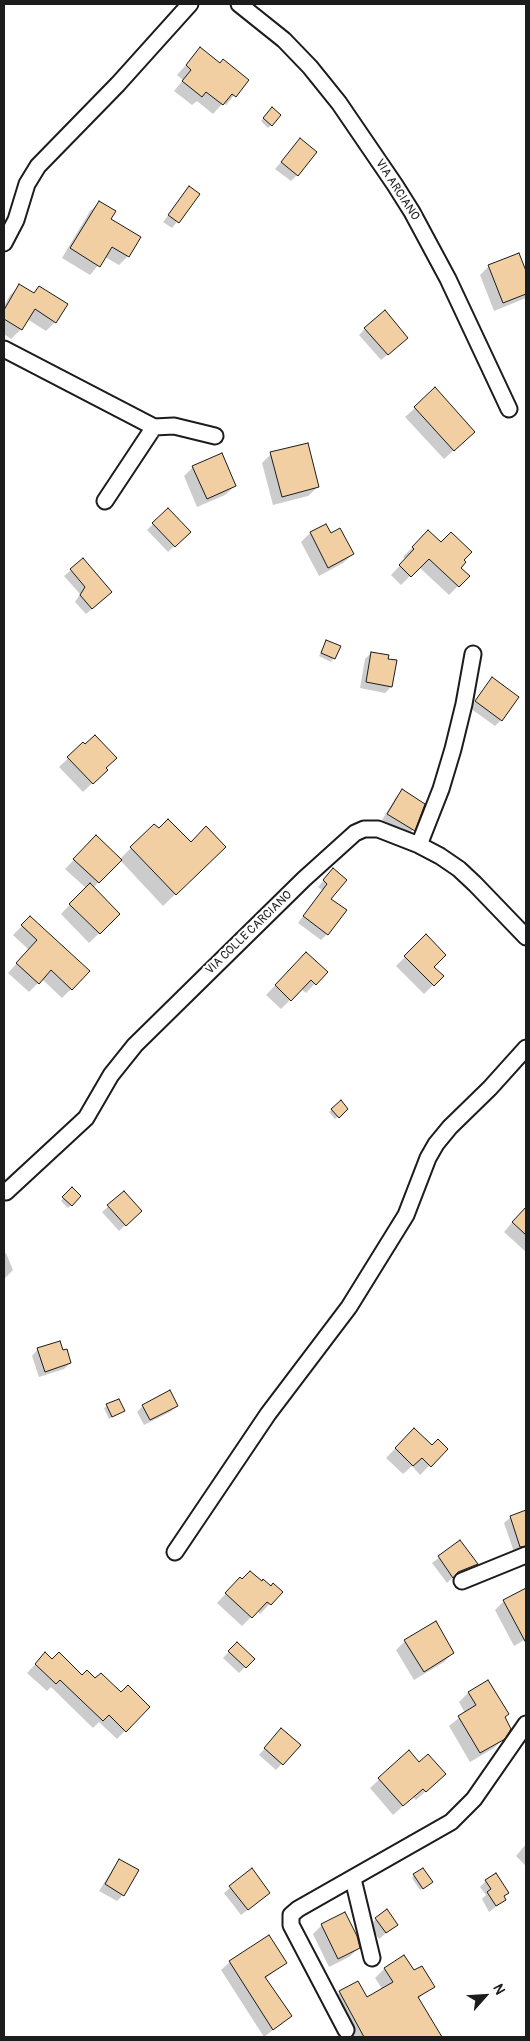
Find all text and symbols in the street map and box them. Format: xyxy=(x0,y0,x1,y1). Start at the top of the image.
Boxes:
street label: VIA ARCIANO xyxy=(372,157,422,223)
street label: VIA COLLE CARCIANO xyxy=(203,888,295,978)
north arrow xyxy=(460,1971,510,2021)
text: N xyxy=(489,1981,509,1997)

